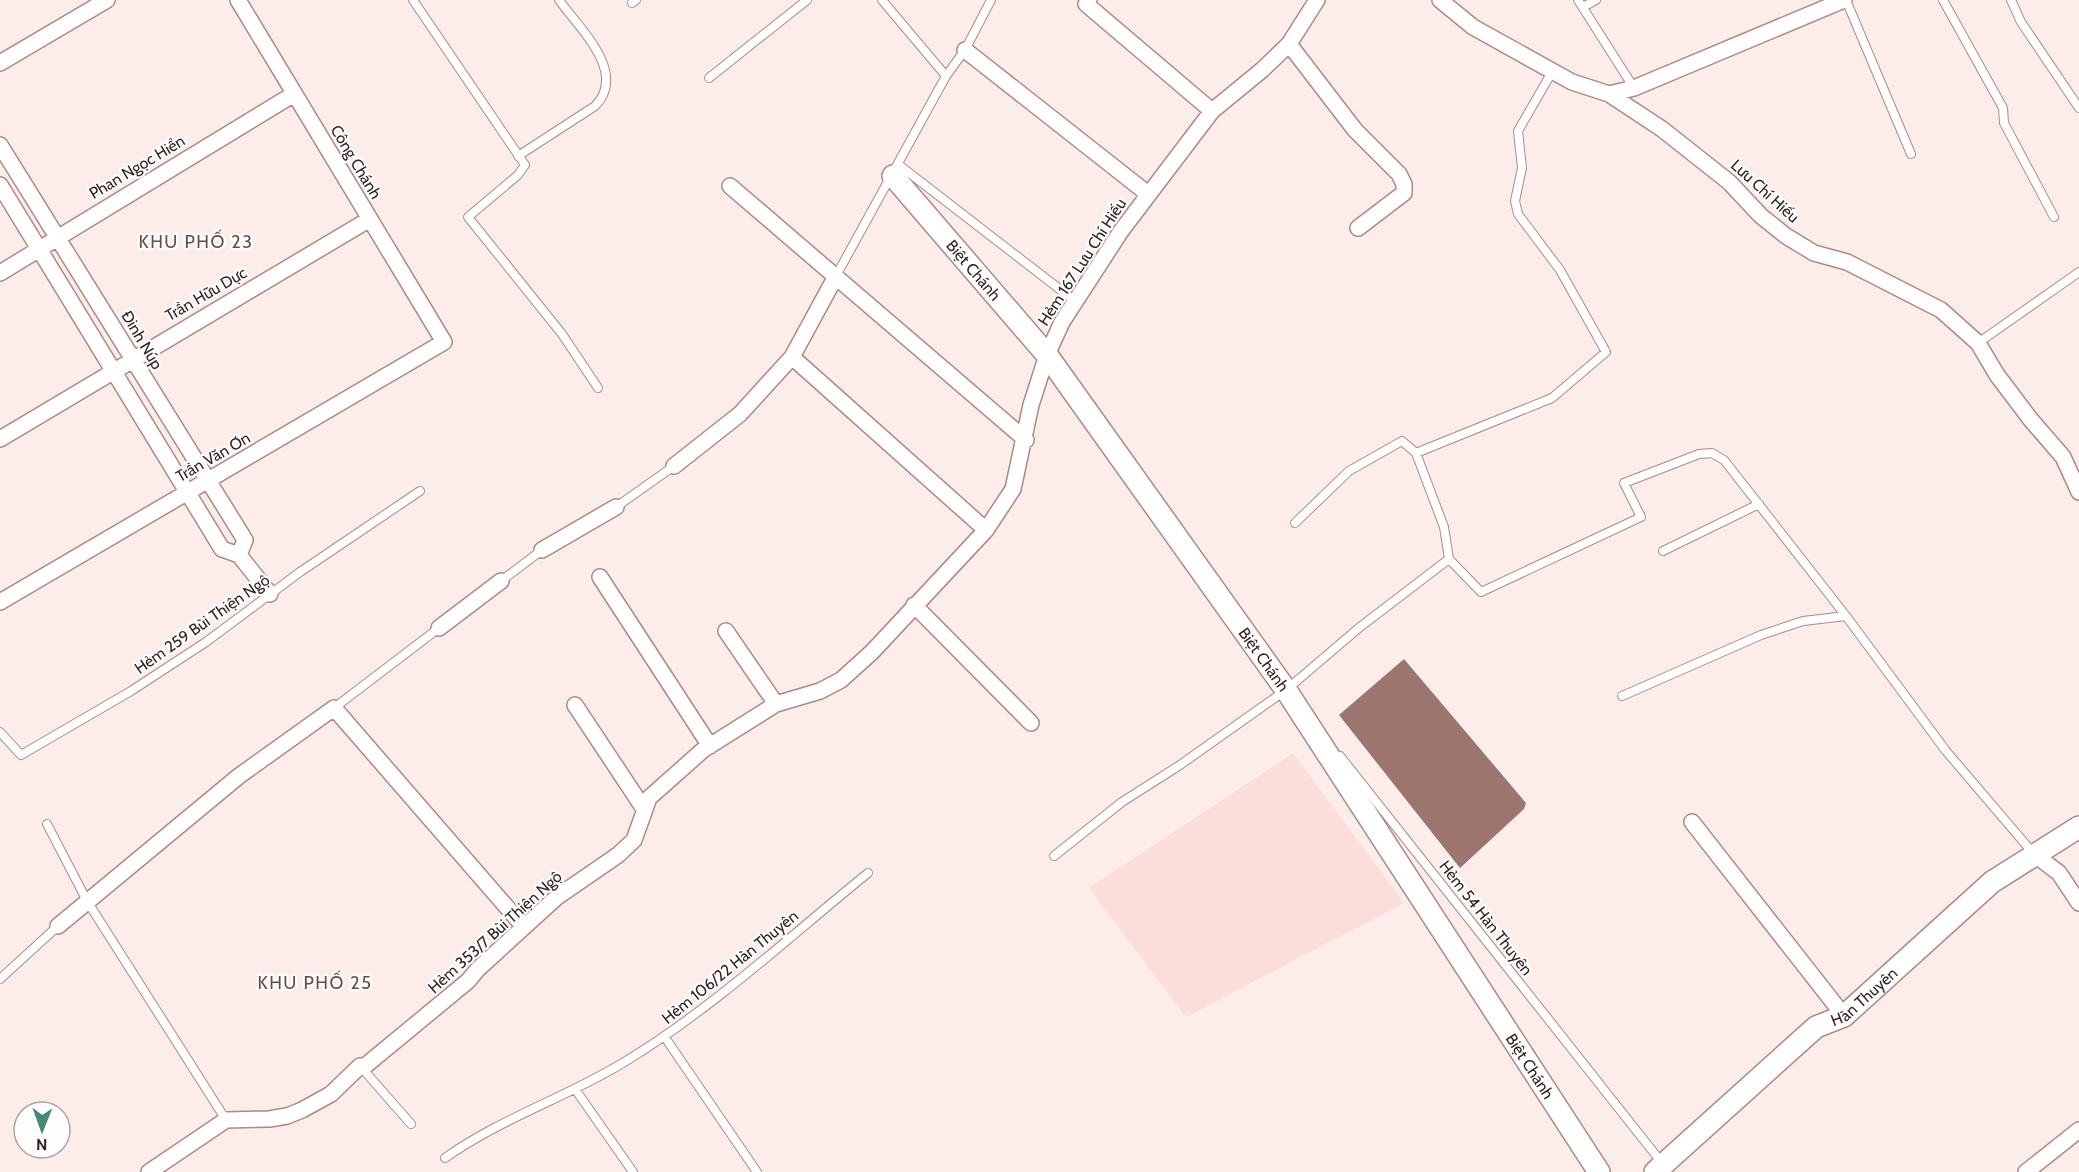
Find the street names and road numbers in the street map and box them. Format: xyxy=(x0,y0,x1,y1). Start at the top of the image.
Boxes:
street label: Công Chánh xyxy=(327,122,385,202)
street label: Phan Ngọc Hiển xyxy=(86,131,188,203)
street label: Lưu Chí Hiếu xyxy=(1727,156,1803,226)
street label: Hẻm 167 Lưu Chí Hiếu xyxy=(1034,195,1130,329)
street label: Biệt Chánh xyxy=(943,236,1005,304)
street label: Trần Hữu Dực xyxy=(162,263,250,325)
street label: Đinh Núp xyxy=(117,307,167,373)
street label: Trần Văn Ơn xyxy=(172,428,254,486)
street label: Hẻm 259 Bùi Thiện Ngộ xyxy=(131,570,273,678)
street label: Biệt Chánh xyxy=(1235,624,1293,695)
street label: Hẻm 54 Hàn Thuyên xyxy=(1435,857,1537,979)
street label: Hẻm 353/7 Bùi Thiện Ngộ xyxy=(424,867,566,997)
street label: Hẻm 106/22 Hàn Thuyên xyxy=(658,906,802,1028)
street label: Hàn Thuyên xyxy=(1828,963,1901,1030)
street label: Biệt Chánh xyxy=(1502,1030,1558,1102)

